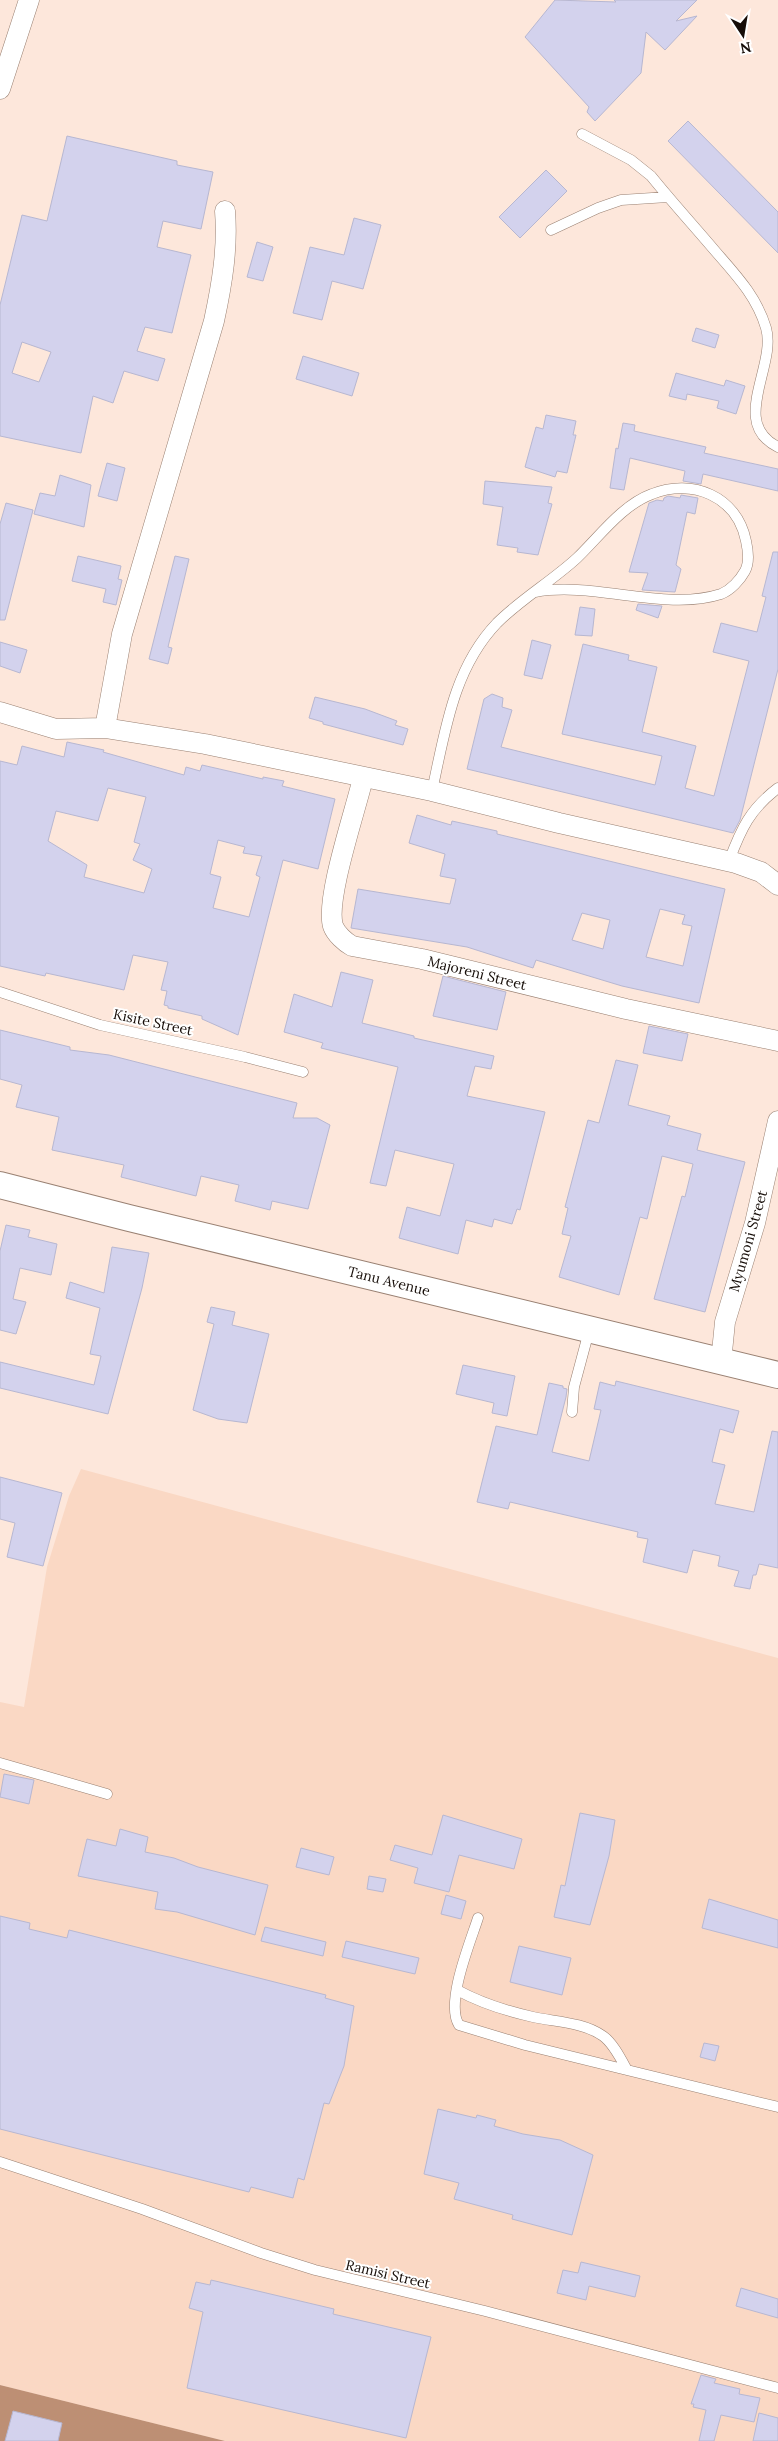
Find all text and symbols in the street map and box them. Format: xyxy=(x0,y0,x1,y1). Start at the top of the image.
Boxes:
north arrow xyxy=(718,10,768,60)
text: N xyxy=(738,38,753,58)
street label: Majoreni Street xyxy=(426,952,529,994)
street label: Kisite Street xyxy=(112,1005,195,1039)
street label: Myumoni Street xyxy=(725,1188,771,1294)
street label: Tanu Avenue xyxy=(346,1262,432,1300)
street label: Ramisi Street xyxy=(344,2256,433,2293)

